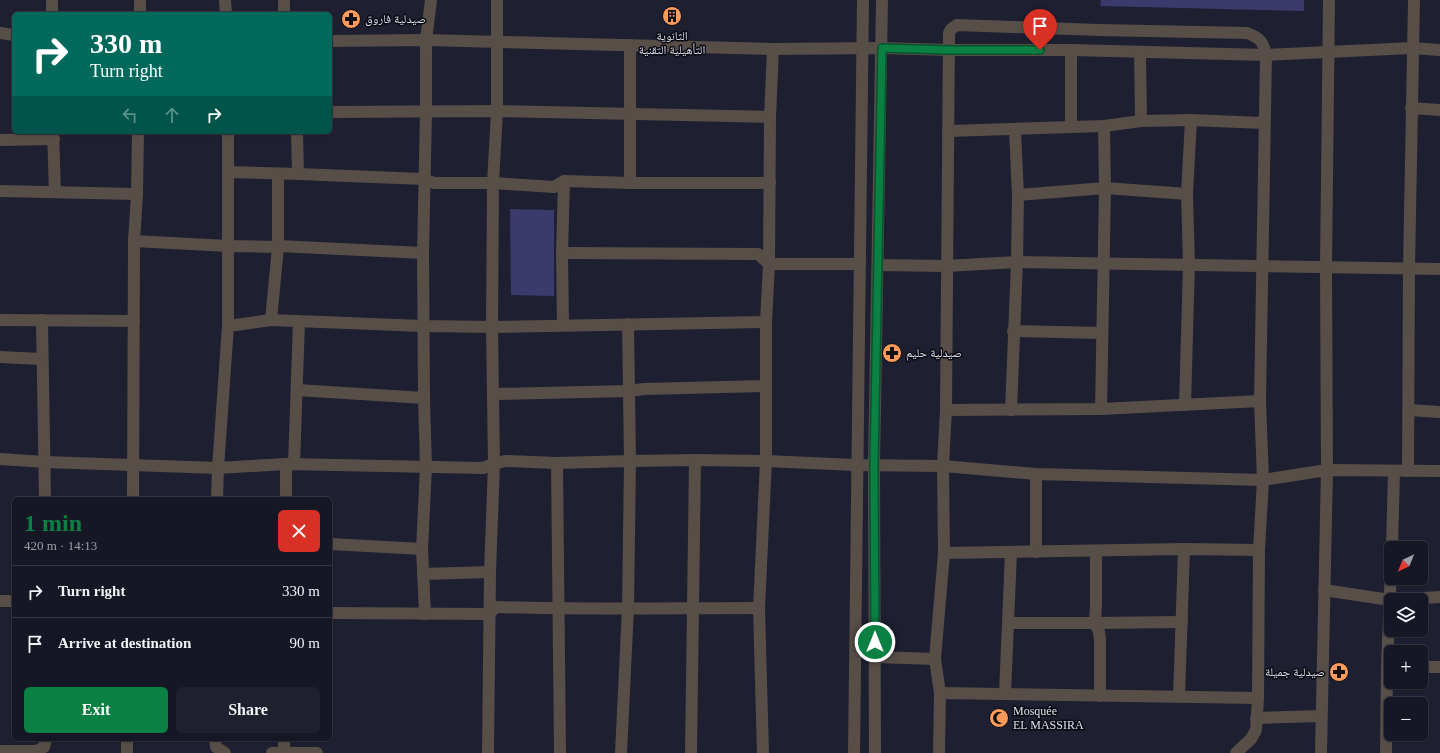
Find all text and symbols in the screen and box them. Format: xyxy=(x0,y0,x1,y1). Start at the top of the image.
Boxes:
building icon: الثانوية التأهيلية التقنية xyxy=(661,5,683,27)
pharmacy icon: صيدلية فاروق xyxy=(340,8,362,30)
pin xyxy=(1023,9,1057,50)
place label: صيدلية فاروق xyxy=(365,12,426,26)
icon: arrive xyxy=(1029,15,1051,37)
icon: right xyxy=(24,28,76,80)
text: 330 m xyxy=(90,28,162,59)
place label: الثانوية التأهيلية التقنية xyxy=(639,29,705,57)
text: Turn right xyxy=(90,61,163,81)
icon: left xyxy=(119,104,141,126)
icon: ahead xyxy=(161,104,183,126)
icon: right xyxy=(203,104,225,126)
pharmacy icon: صيدلية حليم xyxy=(881,342,903,364)
place label: صيدلية حليم xyxy=(906,346,962,361)
text: 1 min xyxy=(24,510,82,536)
button: close xyxy=(278,510,320,552)
text: 420 m · 14:13 xyxy=(24,538,97,553)
north arrow xyxy=(1384,541,1428,585)
map controls xyxy=(1384,541,1428,741)
icon: right xyxy=(24,581,46,603)
text: Turn right xyxy=(58,583,125,599)
text: 330 m xyxy=(282,583,320,599)
button: layers xyxy=(1384,593,1428,637)
position arrow xyxy=(854,621,896,663)
icon: arrive xyxy=(24,633,46,655)
text: Arrive at destination xyxy=(58,635,191,651)
text: 90 m xyxy=(290,635,320,651)
button: + xyxy=(1384,645,1428,689)
pharmacy icon: صيدلية جميلة xyxy=(1328,661,1350,683)
place label: صيدلية جميلة xyxy=(1265,665,1325,679)
button: Exit xyxy=(24,687,168,733)
button: Share xyxy=(176,687,320,733)
button: − xyxy=(1384,697,1428,741)
place label: Mosquée EL MASSIRA xyxy=(1013,704,1084,732)
mosque icon: Mosquée EL MASSIRA xyxy=(988,707,1010,729)

